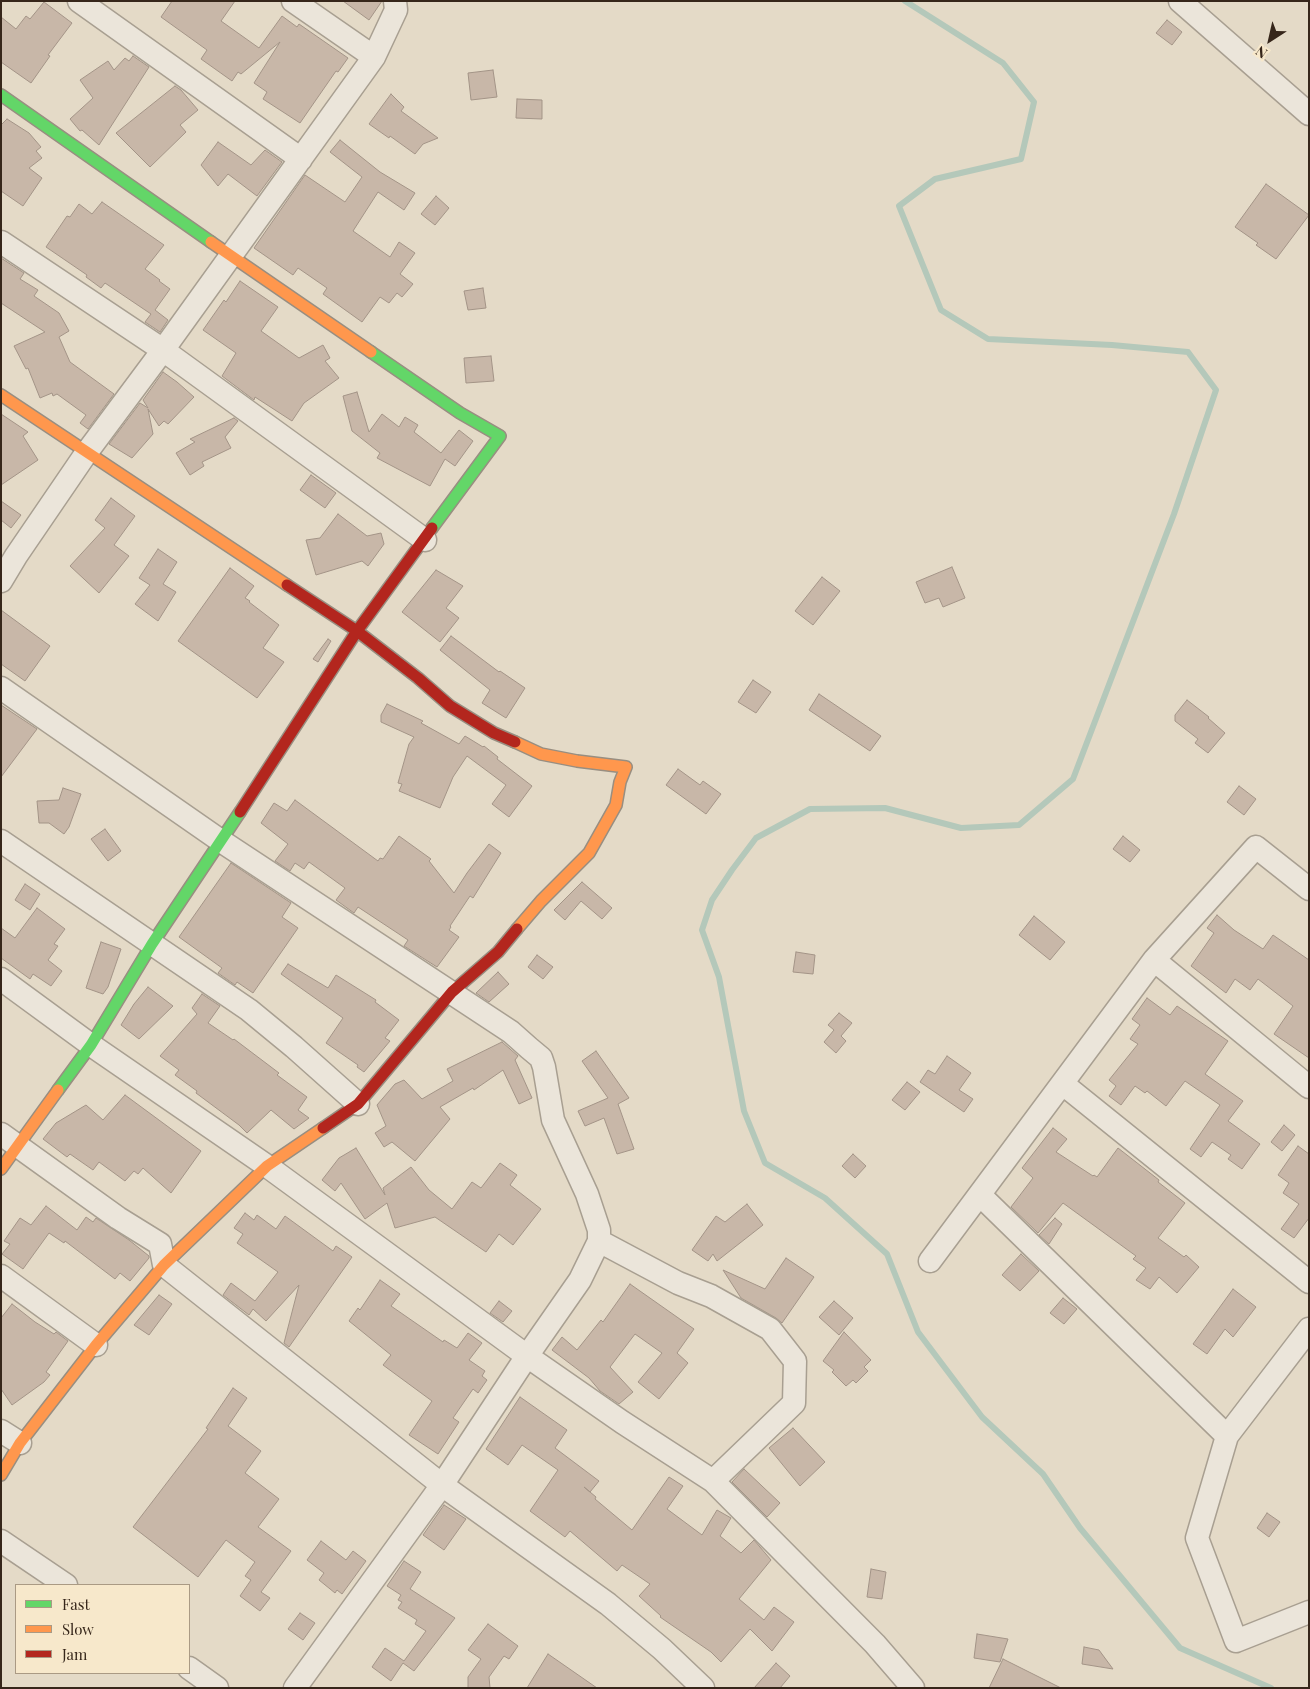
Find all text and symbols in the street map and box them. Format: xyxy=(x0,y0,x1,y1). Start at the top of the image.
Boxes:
north arrow xyxy=(1245,15,1295,65)
text: N xyxy=(1252,42,1271,63)
legend xyxy=(15,1584,190,1674)
text: Fast xyxy=(62,1594,90,1614)
text: Slow xyxy=(62,1619,94,1639)
text: Jam xyxy=(62,1644,87,1664)

